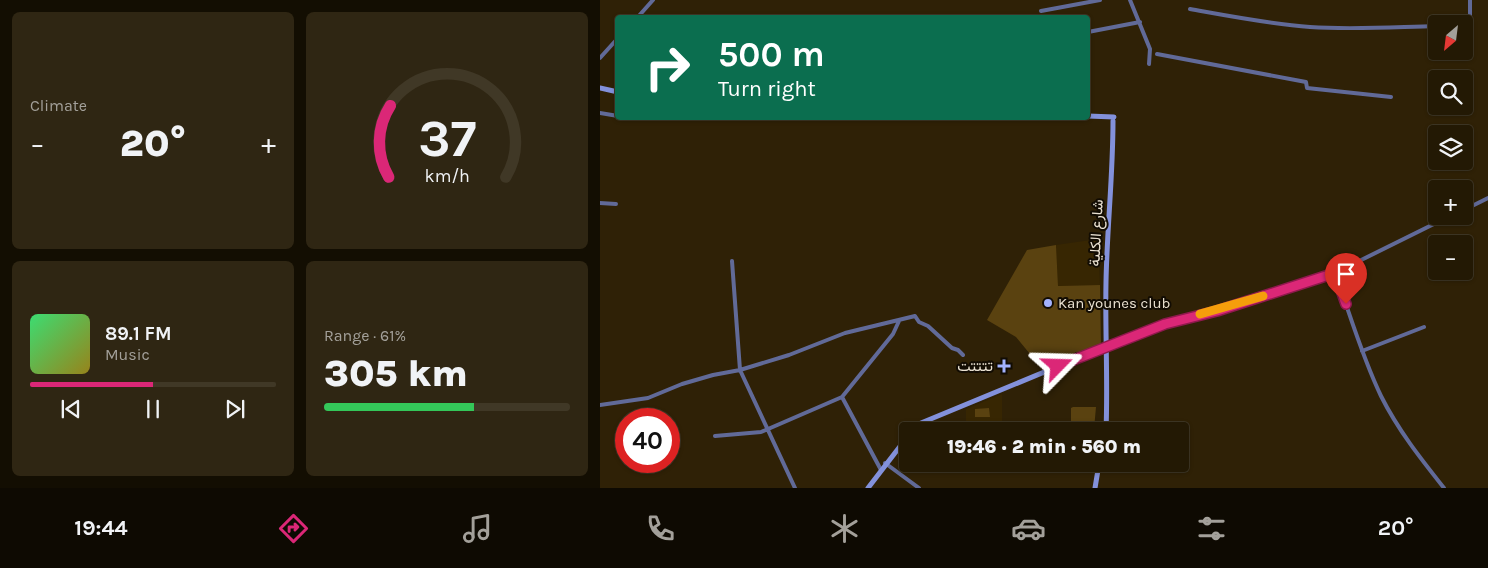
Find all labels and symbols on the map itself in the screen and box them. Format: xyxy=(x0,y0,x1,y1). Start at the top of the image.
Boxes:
north arrow xyxy=(1428,15,1472,60)
street label: شارع الكلية xyxy=(1085,199,1109,267)
pin xyxy=(1325,253,1367,304)
place label: Kan younes club xyxy=(1058,294,1170,312)
marker: Kan younes club xyxy=(1042,297,1054,309)
position arrow xyxy=(1031,339,1083,391)
place label: تتتتت xyxy=(957,357,993,375)
marker: تتتتت xyxy=(997,359,1011,373)
speed limit sign: 40 xyxy=(615,408,680,473)

